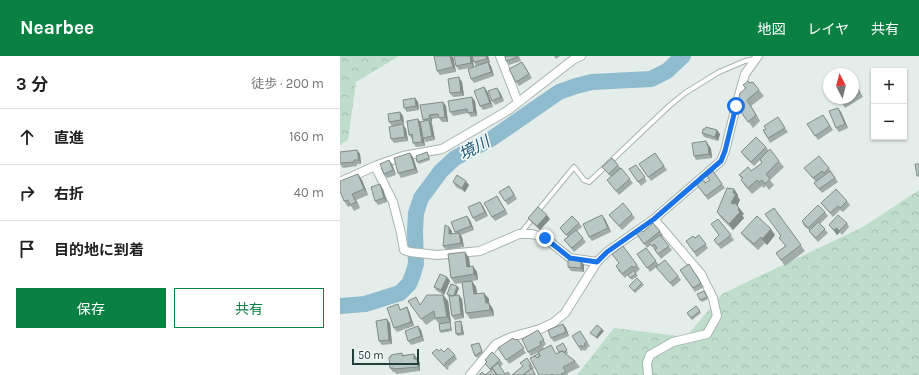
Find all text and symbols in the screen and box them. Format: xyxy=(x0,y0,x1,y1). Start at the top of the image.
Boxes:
text: Nearbee xyxy=(20,17,94,39)
text: 地図 xyxy=(757,21,785,38)
text: レイヤ xyxy=(807,21,849,38)
text: 共有 xyxy=(871,21,899,38)
north arrow xyxy=(823,68,859,104)
map controls xyxy=(871,68,907,140)
button: + xyxy=(871,68,907,104)
text: 3 分 xyxy=(16,74,48,94)
text: 徒歩 · 200 m xyxy=(251,76,324,91)
route start xyxy=(727,97,745,115)
button: − xyxy=(871,104,907,140)
icon: ahead xyxy=(16,126,38,148)
text: 直進 xyxy=(54,129,84,147)
text: 160 m xyxy=(289,129,324,144)
water label: 境川 xyxy=(455,131,494,164)
icon: right xyxy=(16,182,38,204)
text: 右折 xyxy=(54,185,84,203)
text: 40 m xyxy=(294,185,324,200)
route end xyxy=(536,229,554,247)
icon: arrive xyxy=(16,238,38,260)
text: 目的地に到着 xyxy=(54,241,144,259)
button: 保存 xyxy=(16,288,166,328)
button: 共有 xyxy=(174,288,324,328)
scale bar xyxy=(352,347,419,366)
text: 50 m xyxy=(358,349,384,362)

